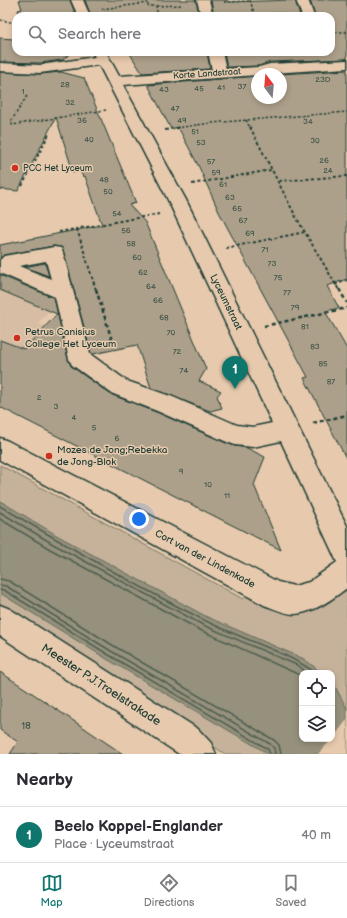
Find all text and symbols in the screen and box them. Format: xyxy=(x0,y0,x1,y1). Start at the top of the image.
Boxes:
search box xyxy=(12,12,335,56)
icon: search xyxy=(26,23,48,45)
text: Search here xyxy=(58,25,141,44)
street label: Korte Landstraat xyxy=(173,66,241,82)
north arrow xyxy=(251,68,287,104)
house number: 23D xyxy=(315,75,331,84)
house number: 28 xyxy=(60,80,70,89)
house number: 37 xyxy=(238,82,246,91)
house number: 41 xyxy=(217,83,225,92)
house number: 45 xyxy=(194,84,204,93)
house number: 43 xyxy=(159,85,169,94)
house number: 1 xyxy=(21,87,25,96)
house number: 32 xyxy=(65,98,75,107)
house number: 47 xyxy=(171,104,179,113)
house number: 36 xyxy=(77,116,87,125)
house number: 49 xyxy=(177,116,187,125)
house number: 34 xyxy=(303,117,313,126)
house number: 51 xyxy=(191,127,199,136)
house number: 40 xyxy=(84,135,94,144)
house number: 30 xyxy=(310,136,320,145)
house number: 53 xyxy=(196,138,206,147)
house number: 26 xyxy=(319,156,329,165)
house number: 57 xyxy=(207,157,215,166)
marker: PCC Het Lyceum xyxy=(10,163,20,173)
place label: PCC Het Lyceum xyxy=(23,163,92,174)
house number: 24 xyxy=(323,166,333,175)
house number: 59 xyxy=(211,168,221,177)
house number: 48 xyxy=(99,175,109,184)
house number: 61 xyxy=(219,180,227,189)
house number: 50 xyxy=(103,187,113,196)
house number: 63 xyxy=(225,193,235,202)
house number: 65 xyxy=(232,204,242,213)
house number: 54 xyxy=(112,209,122,218)
house number: 67 xyxy=(239,216,247,225)
house number: 56 xyxy=(121,226,131,235)
house number: 69 xyxy=(245,229,255,238)
house number: 58 xyxy=(126,239,136,248)
house number: 71 xyxy=(261,245,269,254)
house number: 60 xyxy=(132,253,142,262)
house number: 73 xyxy=(268,259,276,268)
house number: 62 xyxy=(138,268,148,277)
street label: Lyceumstraat xyxy=(207,272,245,332)
house number: 75 xyxy=(274,273,283,282)
house number: 64 xyxy=(146,282,156,291)
house number: 77 xyxy=(283,288,291,297)
house number: 66 xyxy=(153,296,163,305)
house number: 79 xyxy=(291,303,300,312)
house number: 68 xyxy=(159,313,169,322)
house number: 81 xyxy=(301,322,309,331)
place label: Petrus Canisius College Het Lyceum xyxy=(25,326,116,350)
house number: 70 xyxy=(167,328,176,337)
marker: Petrus Canisius College Het Lyceum xyxy=(12,333,22,343)
house number: 83 xyxy=(310,342,320,351)
house number: 72 xyxy=(173,347,182,356)
pin: 1 xyxy=(222,356,248,389)
house number: 85 xyxy=(318,359,328,368)
house number: 74 xyxy=(180,366,189,375)
house number: 87 xyxy=(327,377,335,386)
house number: 2 xyxy=(37,393,42,402)
house number: 3 xyxy=(54,402,59,411)
house number: 4 xyxy=(72,413,77,422)
house number: 5 xyxy=(92,423,97,432)
house number: 6 xyxy=(115,434,120,443)
place label: Mozes de Jong;Rebekka de Jong-Blok xyxy=(57,444,168,468)
marker: Mozes de Jong;Rebekka de Jong-Blok xyxy=(44,451,54,461)
house number: 9 xyxy=(179,467,184,476)
house number: 10 xyxy=(204,480,212,489)
house number: 11 xyxy=(224,491,230,500)
your location xyxy=(129,509,149,529)
street label: Cort van der Lindenkade xyxy=(153,527,257,591)
street label: Meester P.J.Troelstrakade xyxy=(38,641,164,729)
map controls xyxy=(299,670,335,742)
button: locate xyxy=(299,670,335,706)
button: layers xyxy=(299,706,335,742)
house number: 18 xyxy=(21,720,31,732)
text: Nearby xyxy=(16,770,73,790)
text: Beelo Koppel-Englander xyxy=(54,817,223,836)
text: 1 xyxy=(26,827,32,843)
text: 40 m xyxy=(301,827,331,843)
text: Place · Lyceumstraat xyxy=(54,836,174,852)
tab: Map xyxy=(41,872,63,909)
tab: Directions xyxy=(144,872,194,909)
tab: Saved xyxy=(276,872,306,909)

